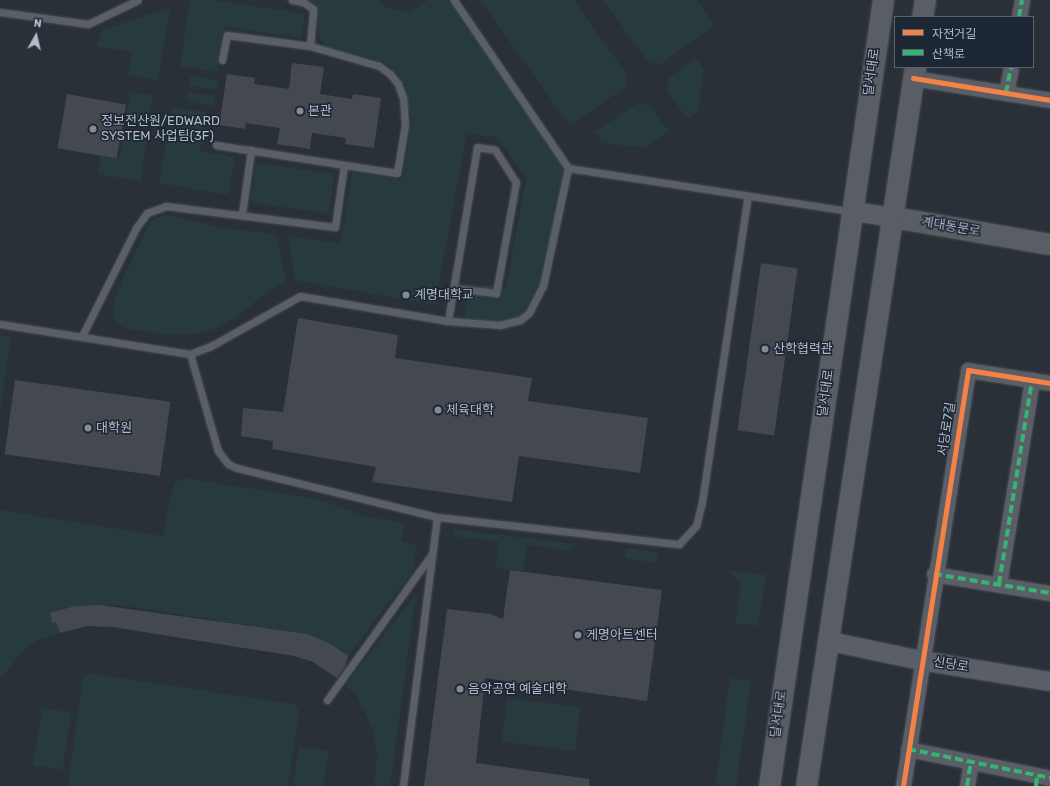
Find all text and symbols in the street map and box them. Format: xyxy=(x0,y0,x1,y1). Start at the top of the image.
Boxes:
north arrow xyxy=(16,16,56,56)
legend xyxy=(894,16,1034,68)
text: N xyxy=(33,17,43,31)
text: 자전거길 xyxy=(932,27,976,41)
street label: 달서대로 xyxy=(861,47,883,97)
text: 산책로 xyxy=(932,47,965,61)
place label: 본관 xyxy=(308,103,332,119)
marker: 본관 xyxy=(295,106,305,116)
place label: 정보전산원/EDWARD SYSTEM 사업팀(3F) xyxy=(101,114,220,145)
marker: 정보전산원/EDWARD SYSTEM 사업팀(3F) xyxy=(88,124,98,134)
street label: 계대동문로 xyxy=(920,214,982,240)
place label: 계명대학교 xyxy=(414,287,474,303)
marker: 계명대학교 xyxy=(401,290,411,300)
place label: 산학협력관 xyxy=(773,341,833,357)
marker: 산학협력관 xyxy=(760,344,770,354)
street label: 달서대로 xyxy=(815,368,837,418)
street label: 서당로7길 xyxy=(935,401,959,457)
place label: 체육대학 xyxy=(446,402,494,418)
marker: 체육대학 xyxy=(433,405,443,415)
place label: 대학원 xyxy=(96,420,132,436)
marker: 대학원 xyxy=(83,423,93,433)
place label: 게명아트센터 xyxy=(586,627,658,643)
marker: 게명아트센터 xyxy=(573,630,583,640)
street label: 신당로 xyxy=(932,654,970,676)
place label: 음악공연 예술대학 xyxy=(468,681,567,697)
marker: 음악공연 예술대학 xyxy=(455,684,465,694)
street label: 달서대로 xyxy=(768,689,790,739)

